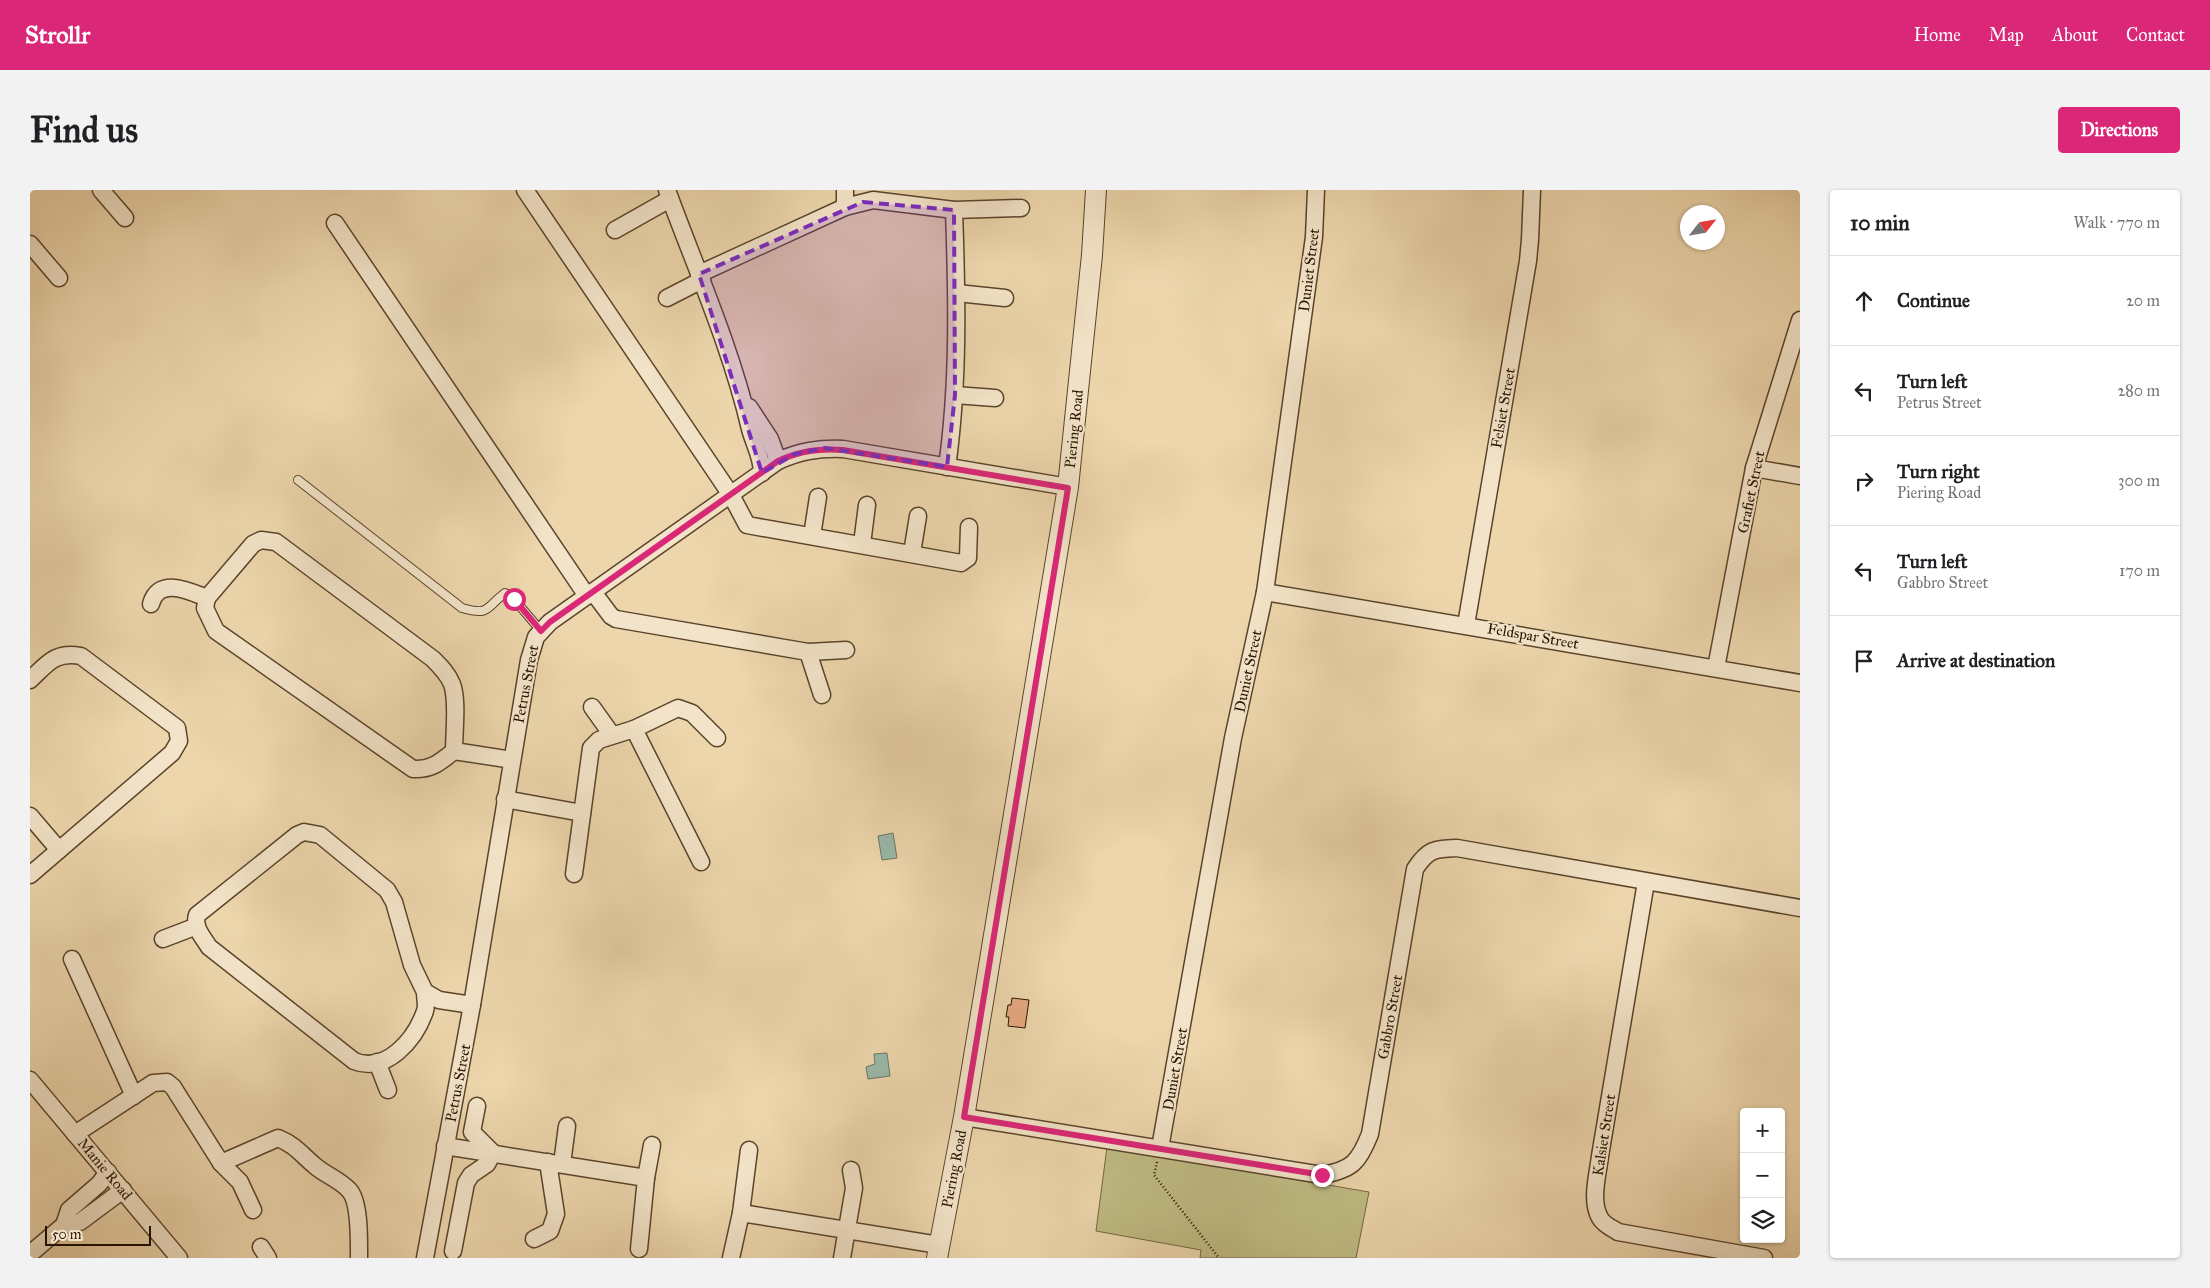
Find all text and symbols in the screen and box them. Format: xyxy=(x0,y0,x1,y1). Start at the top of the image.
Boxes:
text: Strollr xyxy=(25,20,90,50)
text: Home xyxy=(1914,24,1961,46)
text: Map xyxy=(1989,24,2024,46)
text: About xyxy=(2052,24,2098,46)
text: Contact xyxy=(2126,24,2185,46)
button: Directions xyxy=(2058,107,2180,153)
text: Find us xyxy=(30,109,138,152)
north arrow xyxy=(1680,205,1725,250)
text: 10 min xyxy=(1850,210,1910,236)
text: Walk · 770 m xyxy=(2073,213,2160,232)
street label: Duniet Street xyxy=(1295,227,1323,313)
icon: ahead xyxy=(1850,287,1878,315)
text: Continue xyxy=(1897,289,1970,312)
text: 20 m xyxy=(2126,291,2160,310)
street label: Felsiet Street xyxy=(1487,366,1519,450)
text: Turn left xyxy=(1897,370,1967,393)
icon: left xyxy=(1850,377,1878,405)
text: 280 m xyxy=(2117,381,2160,400)
street label: Piering Road xyxy=(1061,388,1087,469)
text: Petrus Street xyxy=(1897,393,1982,412)
street label: Grafiet Street xyxy=(1733,449,1769,535)
text: Turn right xyxy=(1897,460,1980,483)
icon: right xyxy=(1850,467,1878,495)
text: 300 m xyxy=(2118,471,2160,490)
text: Piering Road xyxy=(1897,483,1981,502)
text: Turn left xyxy=(1897,550,1967,573)
icon: left xyxy=(1850,557,1878,585)
text: 170 m xyxy=(2119,561,2160,580)
text: Gabbro Street xyxy=(1897,573,1988,592)
route start xyxy=(503,588,526,611)
street label: Feldspar Street xyxy=(1486,619,1581,653)
street label: Duniet Street xyxy=(1230,627,1266,714)
street label: Petrus Street xyxy=(510,643,543,725)
icon: arrive xyxy=(1850,647,1878,675)
text: Arrive at destination xyxy=(1897,649,2055,672)
street label: Gabbro Street xyxy=(1374,973,1406,1061)
street label: Duniet Street xyxy=(1159,1025,1191,1112)
street label: Petrus Street xyxy=(442,1042,475,1124)
street label: Kalsiet Street xyxy=(1589,1092,1619,1177)
map controls xyxy=(1740,1108,1785,1243)
button: + xyxy=(1740,1108,1785,1153)
street label: Piering Road xyxy=(938,1128,970,1209)
street label: Manie Road xyxy=(74,1134,136,1204)
button: − xyxy=(1740,1153,1785,1198)
route end xyxy=(1311,1164,1334,1187)
button: layers xyxy=(1740,1198,1785,1243)
scale bar xyxy=(45,1223,151,1246)
text: 50 m xyxy=(52,1226,81,1243)

